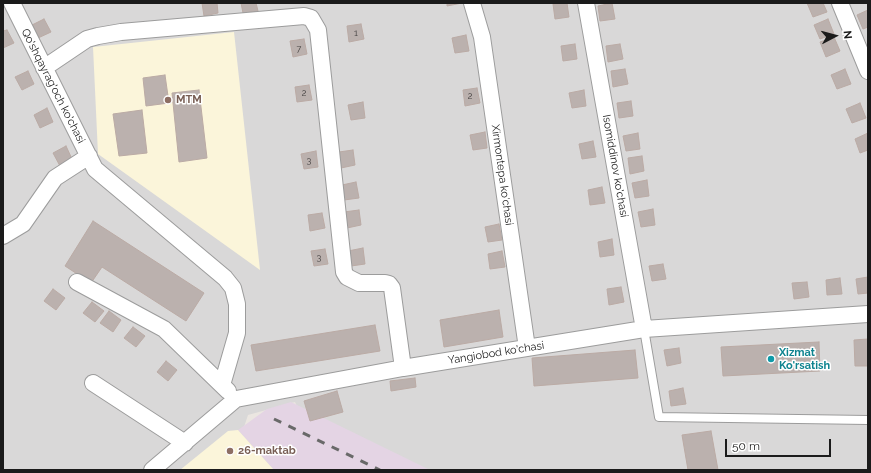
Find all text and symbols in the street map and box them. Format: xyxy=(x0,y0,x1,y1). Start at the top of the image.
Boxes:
north arrow xyxy=(815,16,855,56)
street label: Qo'shqayrag'och ko'chasi xyxy=(18,26,88,146)
house number: 1 xyxy=(354,28,358,38)
text: N xyxy=(841,30,854,40)
house number: 7 xyxy=(297,44,301,54)
house number: 2 xyxy=(302,88,306,98)
house number: 2 xyxy=(468,91,472,101)
place label: MTM xyxy=(176,93,202,107)
marker: MTM xyxy=(163,95,173,105)
street label: Isomiddinov ko'chasi xyxy=(599,113,631,219)
street label: Xirmontepa ko'chasi xyxy=(488,124,516,226)
house number: 3 xyxy=(307,155,311,165)
house number: 3 xyxy=(317,252,321,262)
street label: Yangiobod ko'chasi xyxy=(447,339,545,367)
place label: Xizmat Ko'rsatish xyxy=(779,346,830,372)
marker: Xizmat Ko'rsatish xyxy=(766,354,776,364)
scale bar xyxy=(727,431,833,457)
text: 50 m xyxy=(732,439,760,453)
place label: 26-maktab xyxy=(238,444,296,458)
marker: 26-maktab xyxy=(225,446,235,456)

